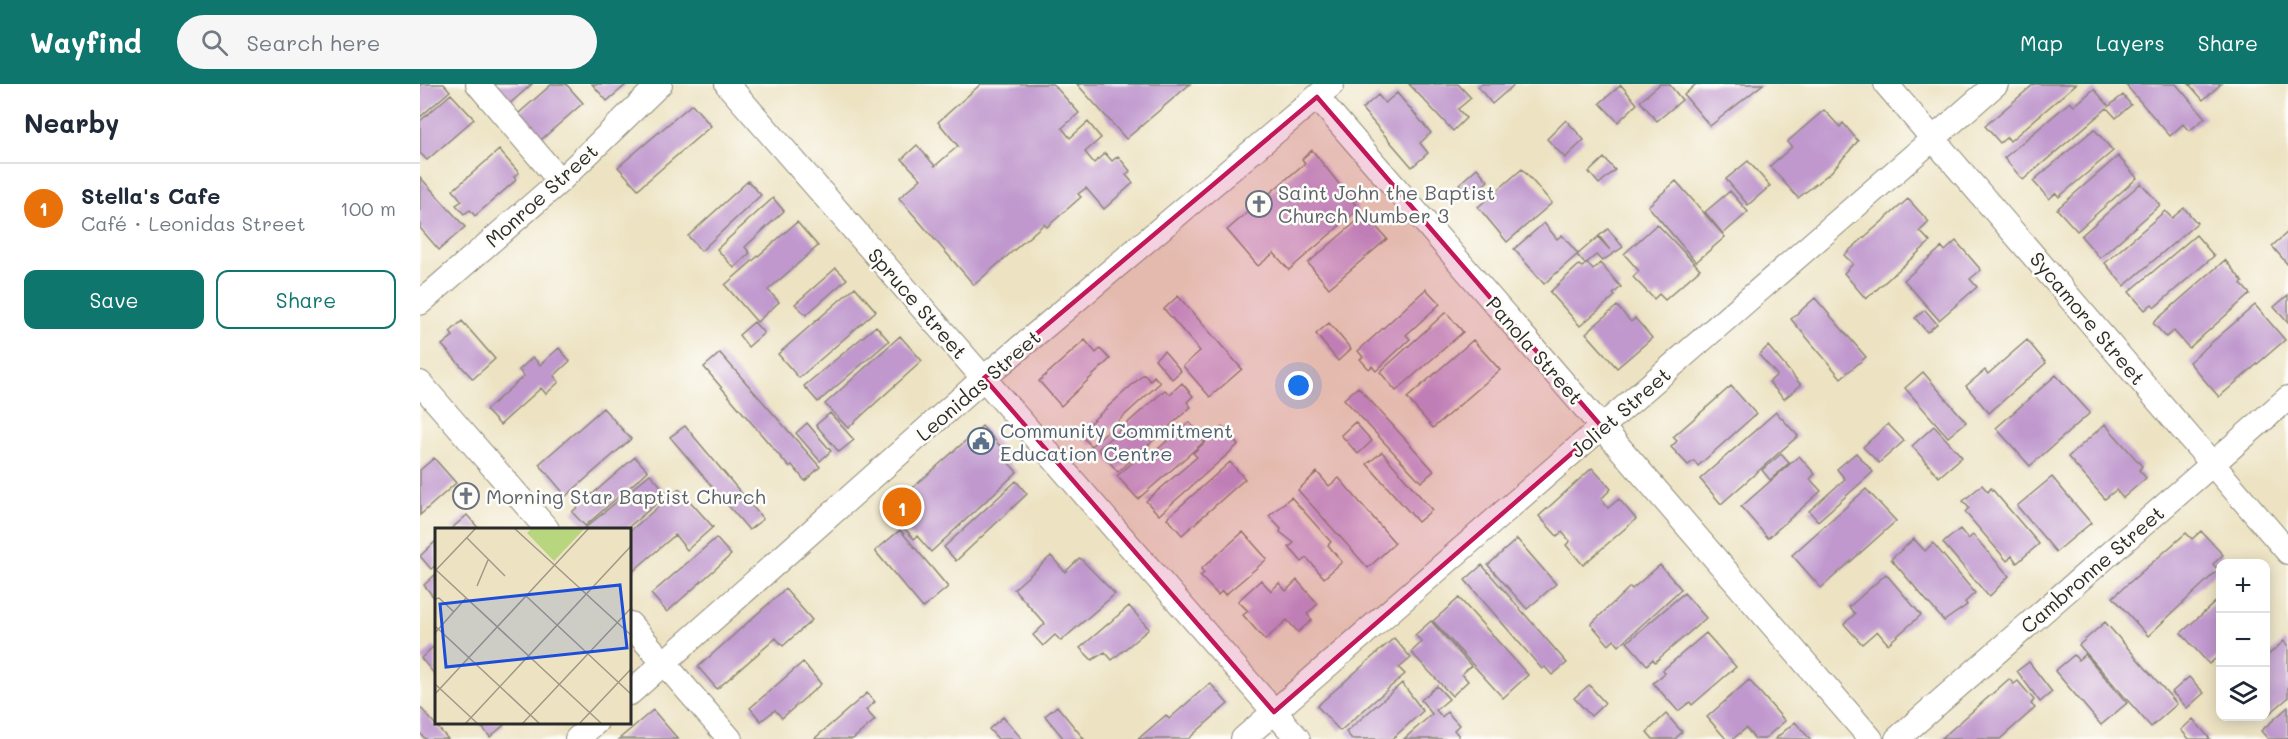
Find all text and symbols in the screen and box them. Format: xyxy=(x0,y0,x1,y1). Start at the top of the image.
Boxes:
search box xyxy=(177,15,597,69)
text: Wayfind xyxy=(30,24,141,60)
icon: search xyxy=(198,26,231,59)
text: Search here xyxy=(246,28,380,57)
text: Map xyxy=(2020,29,2063,56)
text: Layers xyxy=(2096,29,2165,56)
text: Share xyxy=(2198,29,2258,56)
text: Nearby xyxy=(24,106,119,140)
street label: Monroe Street xyxy=(479,137,603,253)
place label: Saint John the Baptist Church Number 3 xyxy=(1278,179,1495,228)
text: Stella's Cafe xyxy=(81,181,220,210)
church icon: Saint John the Baptist Church Number 3 xyxy=(1244,189,1274,219)
text: 1 xyxy=(39,195,48,221)
text: 100 m xyxy=(340,195,396,221)
text: Café · Leonidas Street xyxy=(81,210,306,236)
street label: Spruce Street xyxy=(863,242,973,364)
street label: Sycamore Street xyxy=(2025,246,2151,390)
button: Save xyxy=(24,270,204,329)
button: Share xyxy=(216,270,396,329)
street label: Panola Street xyxy=(1481,290,1589,410)
street label: Leonidas Street xyxy=(910,324,1046,446)
street label: Joliet Street xyxy=(1564,361,1676,463)
your location xyxy=(1284,371,1313,400)
place label: Community Commitment Education Centre xyxy=(1000,417,1233,466)
public building icon: Community Commitment Education Centre xyxy=(966,426,996,456)
church icon: Morning Star Baptist Church xyxy=(451,481,481,511)
place label: Morning Star Baptist Church xyxy=(486,483,766,509)
pin: 1 xyxy=(882,484,922,530)
street label: Cambronne Street xyxy=(2015,500,2169,638)
inset map xyxy=(435,528,632,724)
map controls xyxy=(2216,559,2270,721)
button: + xyxy=(2216,559,2270,613)
button: − xyxy=(2216,613,2270,667)
button: layers xyxy=(2216,667,2270,721)

